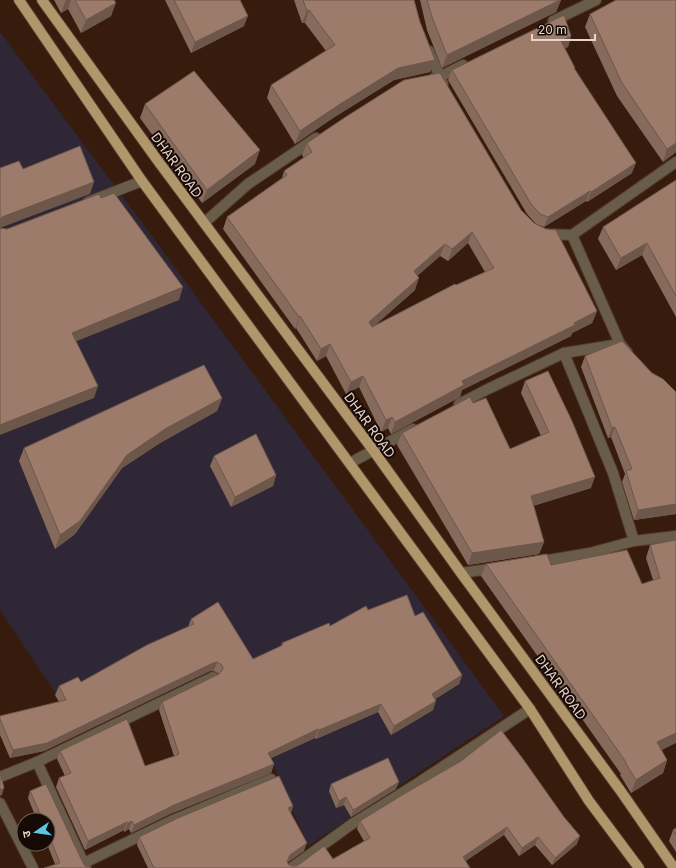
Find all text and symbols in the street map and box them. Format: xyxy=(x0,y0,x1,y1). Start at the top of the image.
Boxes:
scale bar xyxy=(532,16,595,42)
text: 20 m xyxy=(538,22,567,37)
street label: DHAR ROAD xyxy=(148,129,206,201)
street label: DHAR ROAD xyxy=(341,389,399,461)
street label: DHAR ROAD xyxy=(532,651,590,723)
north arrow xyxy=(16,812,56,852)
text: उ xyxy=(19,829,34,839)

